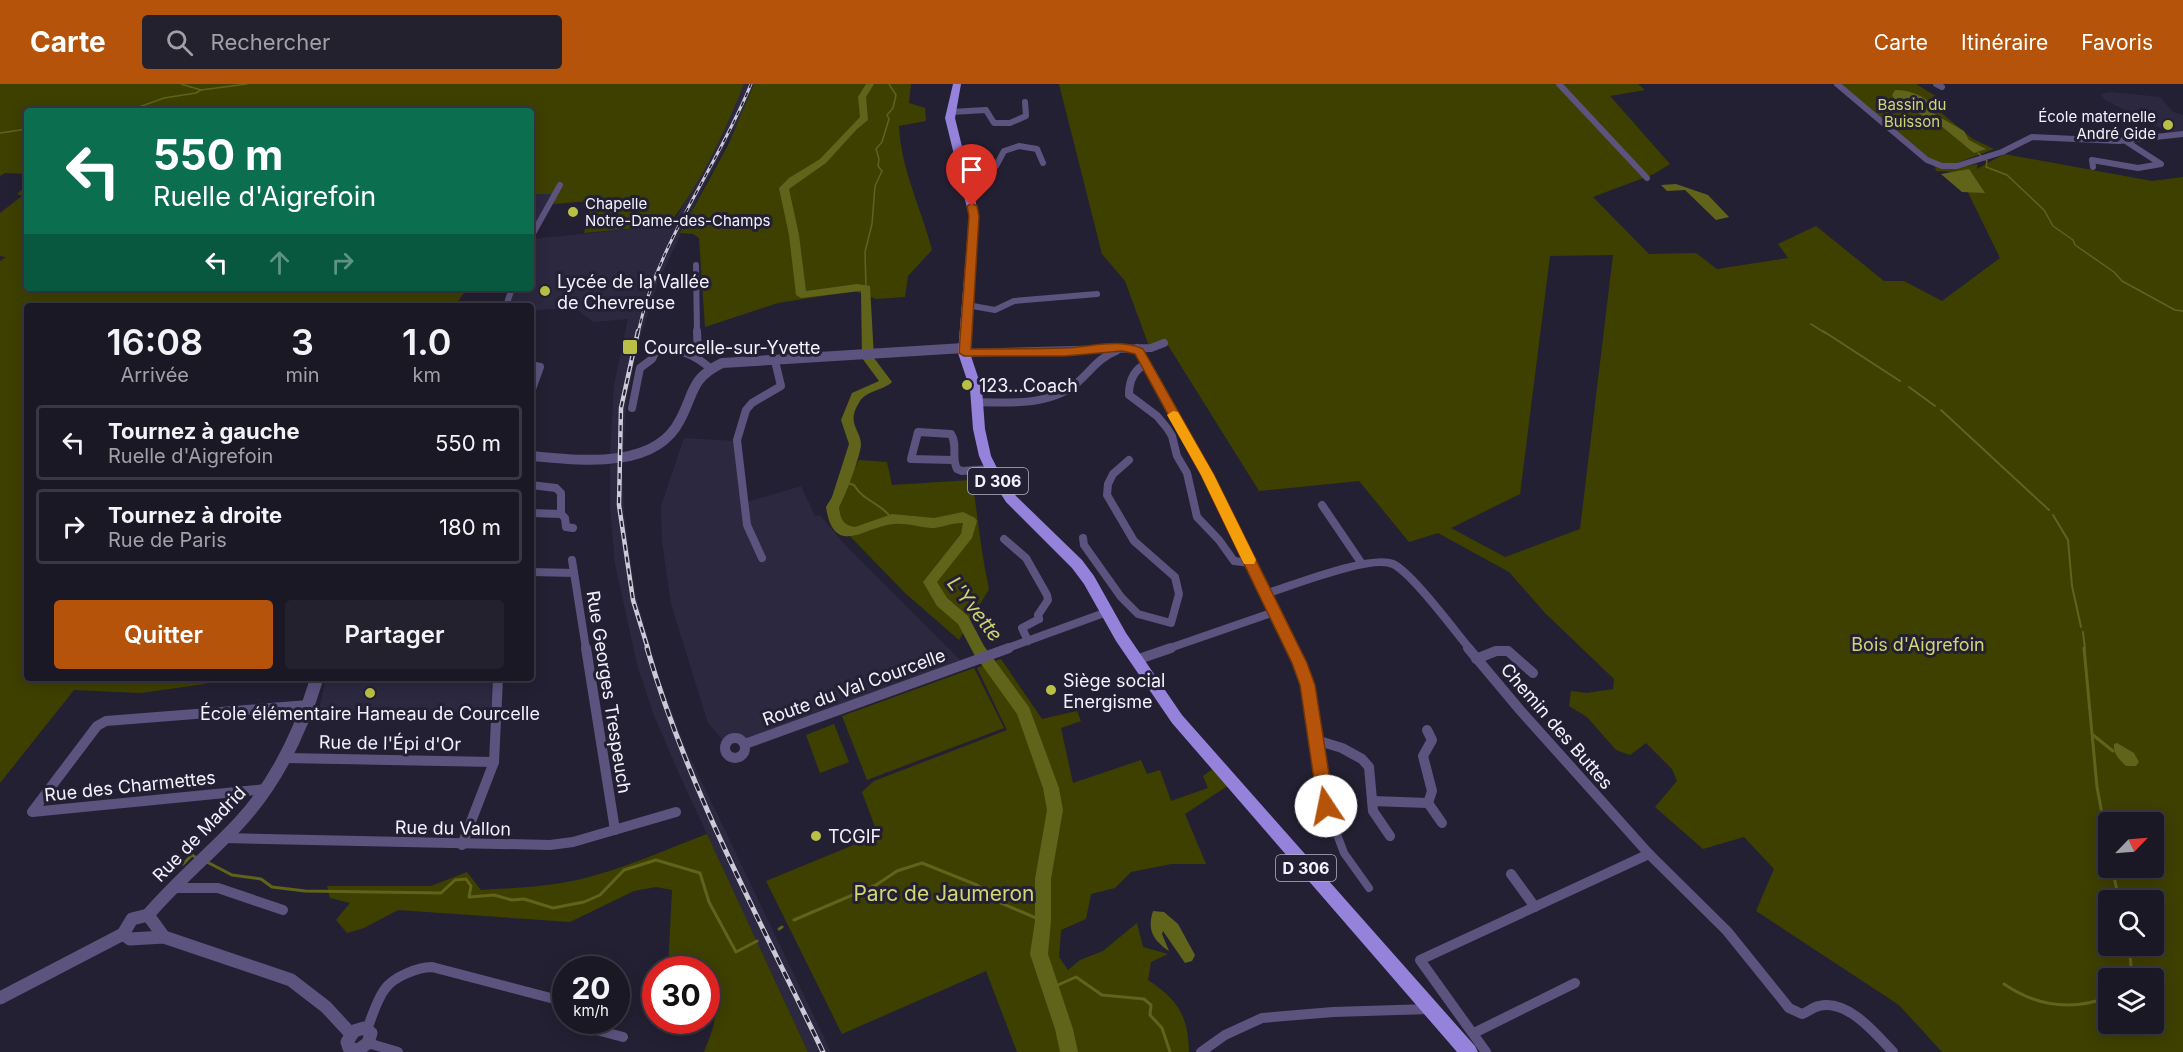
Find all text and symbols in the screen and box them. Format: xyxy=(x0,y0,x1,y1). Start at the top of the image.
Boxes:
search box xyxy=(142,15,562,69)
text: Carte xyxy=(30,25,106,59)
icon: search xyxy=(163,26,196,59)
text: Rechercher xyxy=(211,29,330,55)
text: Carte xyxy=(1874,30,1928,55)
text: Itinéraire xyxy=(1961,30,2048,55)
text: Favoris xyxy=(2081,30,2153,55)
park label: Bassin du Buisson xyxy=(1878,95,1946,131)
place label: École maternelle André Gide xyxy=(2038,107,2156,143)
marker: École maternelle André Gide xyxy=(2161,118,2175,132)
text: 550 m xyxy=(153,129,283,180)
icon: left xyxy=(54,132,132,210)
pin xyxy=(946,144,997,206)
icon: arrive xyxy=(955,153,988,186)
text: Ruelle d'Aigrefoin xyxy=(153,180,376,213)
place label: Chapelle Notre-Dame-des-Champs xyxy=(585,194,771,230)
marker: Chapelle Notre-Dame-des-Champs xyxy=(566,205,580,219)
icon: left xyxy=(200,246,233,279)
icon: ahead xyxy=(263,246,296,279)
icon: right xyxy=(326,246,359,279)
place label: Lycée de la Vallée de Chevreuse xyxy=(557,271,709,313)
marker: Lycée de la Vallée de Chevreuse xyxy=(538,284,552,298)
text: 16:08 xyxy=(106,320,203,364)
text: 3 xyxy=(291,320,314,364)
text: 1.0 xyxy=(402,320,452,364)
place label: Courcelle-sur-Yvette xyxy=(644,337,821,358)
marker: Courcelle-sur-Yvette xyxy=(621,338,639,356)
text: Arrivée xyxy=(120,363,189,387)
text: min xyxy=(285,363,320,387)
text: km xyxy=(413,363,441,387)
place label: 123...Coach xyxy=(979,375,1078,396)
marker: 123...Coach xyxy=(960,378,974,392)
text: Tournez à gauche xyxy=(108,418,300,444)
icon: left xyxy=(57,426,90,459)
text: 550 m xyxy=(435,430,501,456)
text: Ruelle d'Aigrefoin xyxy=(108,444,273,468)
road number: D 306 xyxy=(968,468,1028,494)
text: Tournez à droite xyxy=(108,502,282,528)
icon: right xyxy=(57,510,90,543)
text: 180 m xyxy=(439,514,501,540)
text: Rue de Paris xyxy=(108,528,227,552)
water label: L'Yvette xyxy=(942,572,1008,646)
street label: Rue Georges Trespeuch xyxy=(583,589,635,795)
button: Quitter xyxy=(54,600,273,669)
button: Partager xyxy=(285,600,504,669)
park label: Bois d'Aigrefoin xyxy=(1851,634,1985,655)
street label: Route du Val Courcelle xyxy=(760,644,948,730)
street label: Chemin des Buttes xyxy=(1497,659,1617,793)
place label: Siège social Energisme xyxy=(1063,670,1165,712)
marker: Siège social Energisme xyxy=(1044,683,1058,697)
marker: École élémentaire Hameau de Courcelle xyxy=(363,686,377,700)
place label: École élémentaire Hameau de Courcelle xyxy=(200,702,540,724)
street label: Rue de l'Épi d'Or xyxy=(319,730,462,755)
street label: Rue des Charmettes xyxy=(43,767,217,805)
position arrow xyxy=(1294,774,1358,838)
street label: Rue de Madrid xyxy=(148,782,250,886)
north arrow xyxy=(2098,812,2164,878)
map controls xyxy=(2098,812,2164,1034)
street label: Rue du Vallon xyxy=(395,816,511,840)
place label: TCGIF xyxy=(828,826,881,847)
marker: TCGIF xyxy=(809,829,823,843)
road number: D 306 xyxy=(1276,855,1336,881)
park label: Parc de Jaumeron xyxy=(853,881,1035,906)
button: search xyxy=(2098,890,2164,956)
speed limit sign: 30 xyxy=(642,956,720,1034)
button: layers xyxy=(2098,968,2164,1034)
text: 20 xyxy=(571,970,611,1006)
text: km/h xyxy=(573,1001,609,1020)

